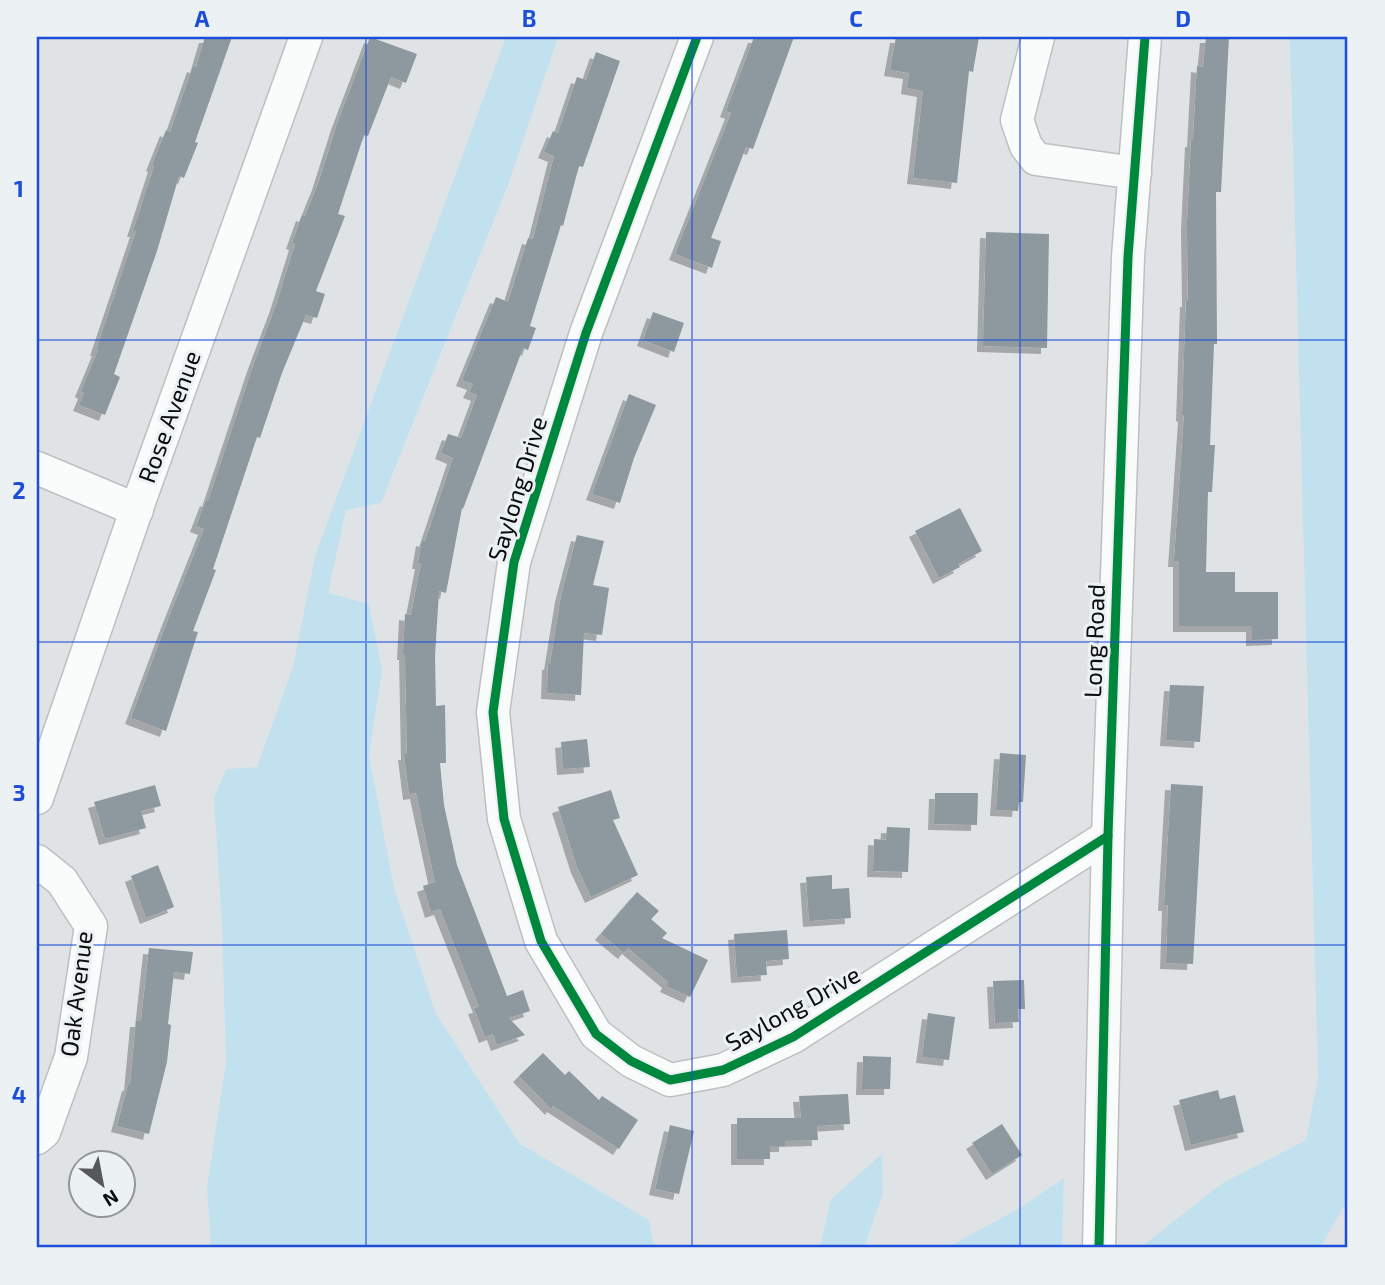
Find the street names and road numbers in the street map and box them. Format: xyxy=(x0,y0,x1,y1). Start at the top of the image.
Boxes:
street label: Rose Avenue xyxy=(131,346,206,487)
street label: Saylong Drive xyxy=(481,413,552,564)
street label: Long Road xyxy=(1077,584,1110,698)
street label: Oak Avenue xyxy=(53,929,98,1058)
street label: Saylong Drive xyxy=(720,959,865,1057)

